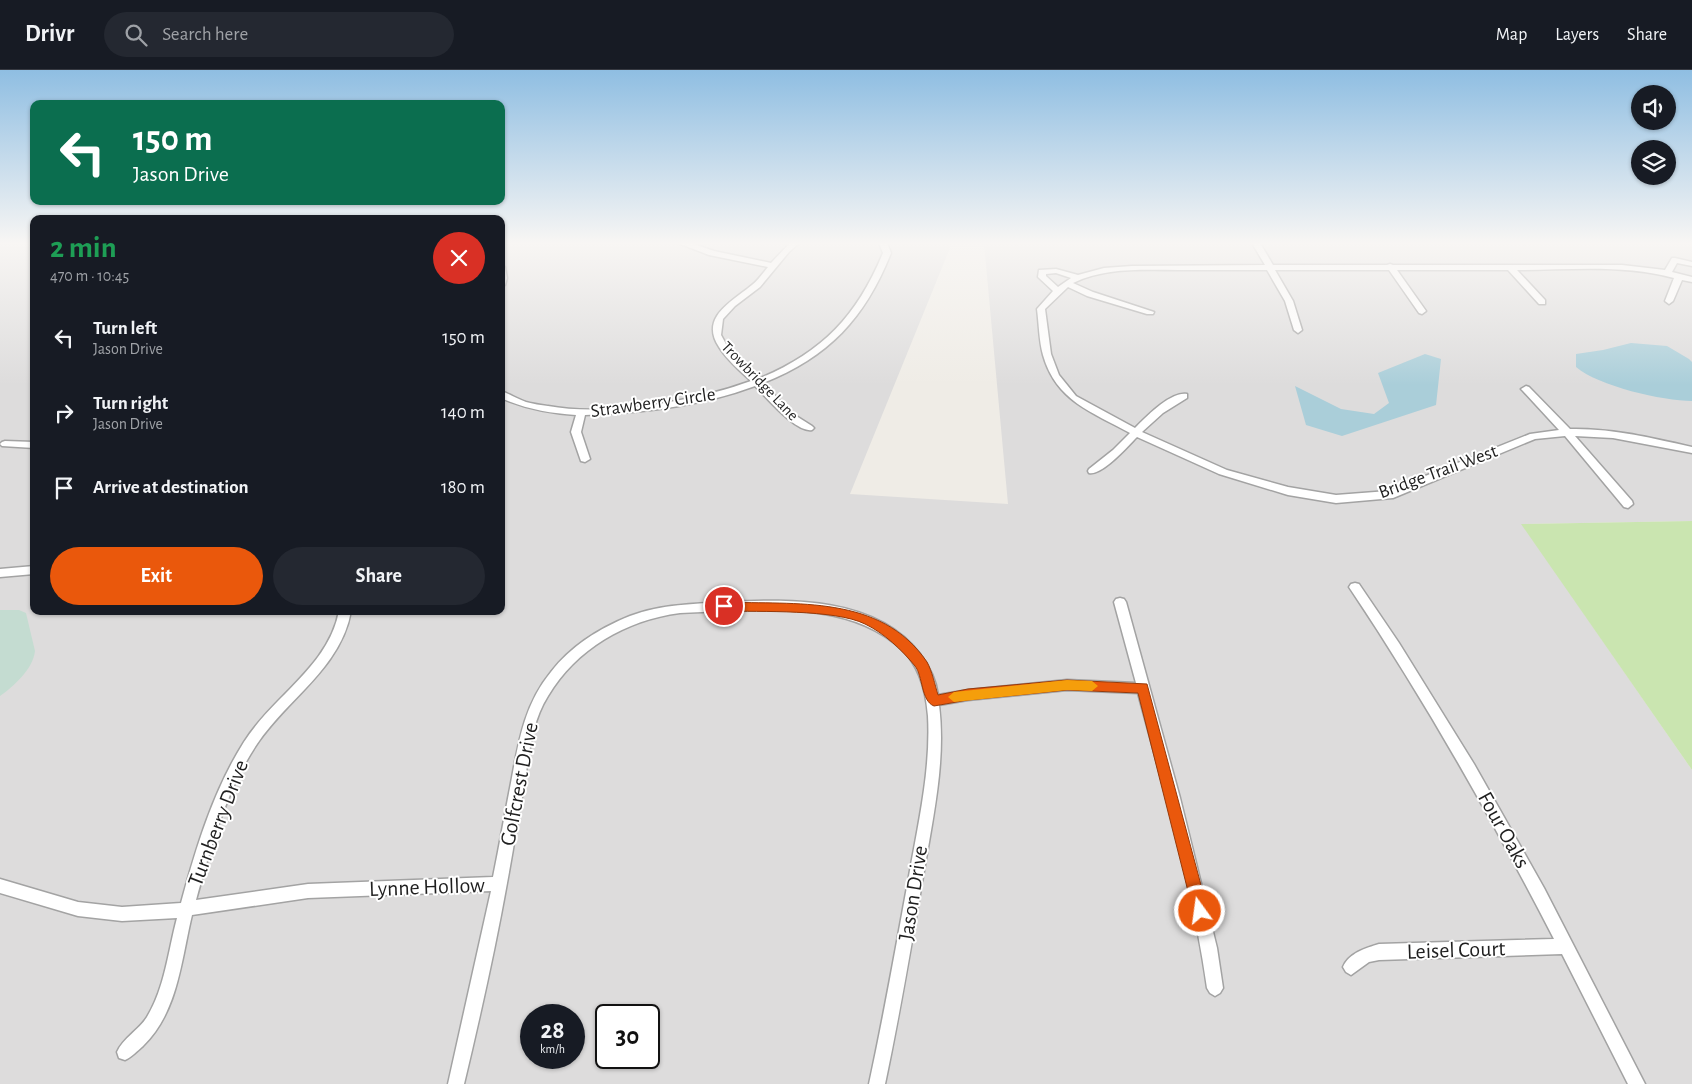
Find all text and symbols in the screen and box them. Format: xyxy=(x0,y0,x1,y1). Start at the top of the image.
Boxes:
search box xyxy=(104,12,454,57)
icon: search xyxy=(122,21,150,49)
text: Drivr xyxy=(25,22,74,46)
text: Search here xyxy=(162,25,248,44)
text: Map xyxy=(1496,26,1527,44)
text: Layers xyxy=(1555,26,1599,44)
text: Share xyxy=(1627,26,1667,44)
map controls xyxy=(1631,85,1676,185)
button: sound xyxy=(1631,85,1676,130)
icon: left xyxy=(50,120,115,185)
text: 150 m xyxy=(133,122,213,157)
button: layers xyxy=(1631,140,1676,185)
text: Jason Drive xyxy=(133,163,229,185)
button: close xyxy=(433,232,485,284)
text: 2 min xyxy=(50,233,117,263)
text: 470 m · 10:45 xyxy=(50,268,129,284)
text: Turn left xyxy=(93,319,157,338)
icon: left xyxy=(50,324,78,352)
text: 150 m xyxy=(442,328,485,347)
street label: Trowbridge Lane xyxy=(718,338,802,424)
text: Jason Drive xyxy=(93,341,163,357)
street label: Strawberry Circle xyxy=(589,385,717,421)
text: Turn right xyxy=(93,394,168,413)
icon: right xyxy=(50,399,78,427)
text: 140 m xyxy=(441,403,485,422)
text: Jason Drive xyxy=(93,416,163,432)
street label: Bridge Trail West xyxy=(1376,442,1500,502)
icon: arrive xyxy=(50,474,78,502)
text: Arrive at destination xyxy=(93,478,249,497)
text: 180 m xyxy=(441,478,485,497)
button: Exit xyxy=(50,547,263,605)
button: Share xyxy=(273,547,485,605)
pin xyxy=(703,585,745,627)
icon: arrive xyxy=(710,592,738,620)
street label: Golfcrest Drive xyxy=(496,720,542,848)
street label: Turnberry Drive xyxy=(184,757,252,889)
street label: Four Oaks xyxy=(1474,788,1534,872)
street label: Jason Drive xyxy=(895,844,931,942)
street label: Lynne Hollow xyxy=(369,874,485,900)
position arrow xyxy=(1173,884,1225,936)
street label: Leisel Court xyxy=(1406,937,1506,963)
speed limit sign: 30 xyxy=(595,1004,660,1069)
text: 28 xyxy=(540,1018,565,1043)
text: km/h xyxy=(540,1043,565,1055)

